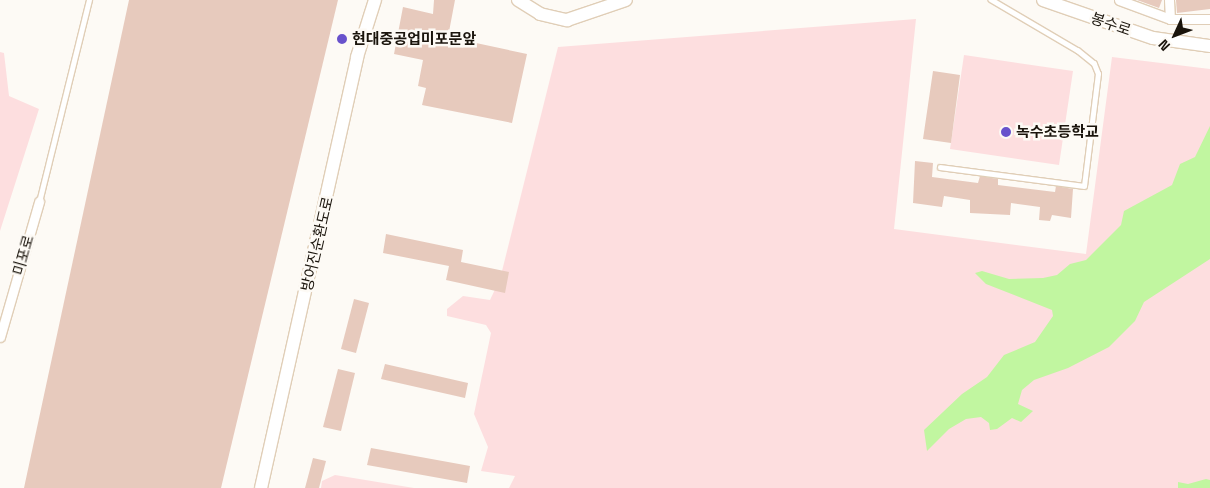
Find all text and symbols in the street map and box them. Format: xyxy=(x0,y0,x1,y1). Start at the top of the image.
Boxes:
street label: 봉수로 xyxy=(1088,9,1134,39)
north arrow xyxy=(1150,10,1200,60)
place label: 현대중공업미포문앞 xyxy=(352,30,476,48)
marker: 현대중공업미포문앞 xyxy=(336,33,348,45)
text: N xyxy=(1154,36,1174,55)
place label: 녹수초등학교 xyxy=(1016,123,1099,141)
marker: 녹수초등학교 xyxy=(1000,126,1012,138)
street label: 방어진순환도로 xyxy=(297,195,337,293)
street label: 미포로 xyxy=(9,233,37,277)

